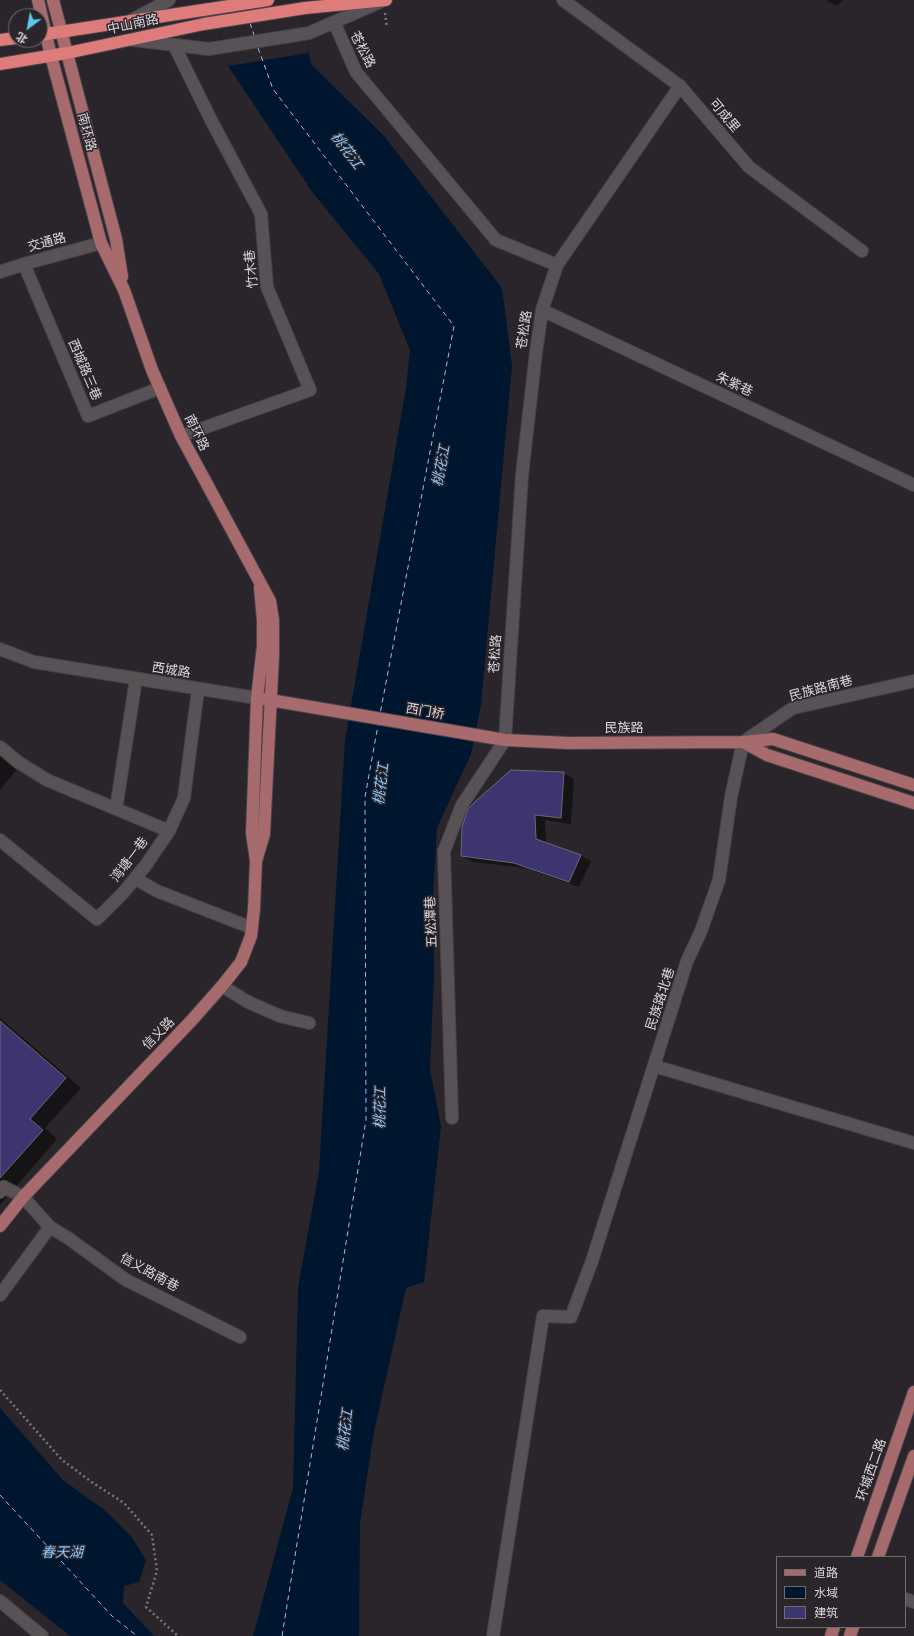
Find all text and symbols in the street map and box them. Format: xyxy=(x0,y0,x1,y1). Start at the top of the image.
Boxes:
north arrow xyxy=(8,8,48,48)
street label: 中山南路 xyxy=(106,12,160,38)
text: 北 xyxy=(13,28,31,47)
street label: 苍松路 xyxy=(346,29,378,71)
street label: 可成里 xyxy=(705,96,743,136)
street label: 南环路 xyxy=(73,111,99,153)
water label: 桃花江 xyxy=(327,129,365,173)
street label: 交通路 xyxy=(26,230,68,256)
street label: 竹木巷 xyxy=(242,249,262,289)
street label: 苍松路 xyxy=(514,310,536,350)
street label: 西城路三巷 xyxy=(64,337,104,403)
street label: 朱紫巷 xyxy=(713,370,755,400)
street label: 南环路 xyxy=(180,412,212,454)
water label: 桃花江 xyxy=(430,444,454,488)
street label: 苍松路 xyxy=(487,634,505,674)
street label: 西城路 xyxy=(151,660,191,682)
street label: 民族路南巷 xyxy=(788,673,854,705)
street label: 西门桥 xyxy=(404,701,446,723)
street label: 民族路 xyxy=(605,721,643,737)
water label: 桃花江 xyxy=(371,762,393,806)
street label: 湾塘一巷 xyxy=(108,835,152,885)
street label: 五松潭巷 xyxy=(423,896,441,948)
street label: 民族路北巷 xyxy=(644,966,678,1032)
street label: 信义路 xyxy=(140,1015,178,1053)
water label: 桃花江 xyxy=(372,1087,390,1129)
street label: 信义路南巷 xyxy=(117,1250,181,1296)
water label: 桃花江 xyxy=(335,1408,357,1452)
street label: 环城西二路 xyxy=(854,1437,890,1503)
water label: 春天湖 xyxy=(41,1545,83,1561)
legend xyxy=(776,1556,906,1628)
text: 道路 xyxy=(814,1565,838,1581)
text: 水域 xyxy=(814,1585,838,1601)
text: 建筑 xyxy=(814,1605,838,1621)

